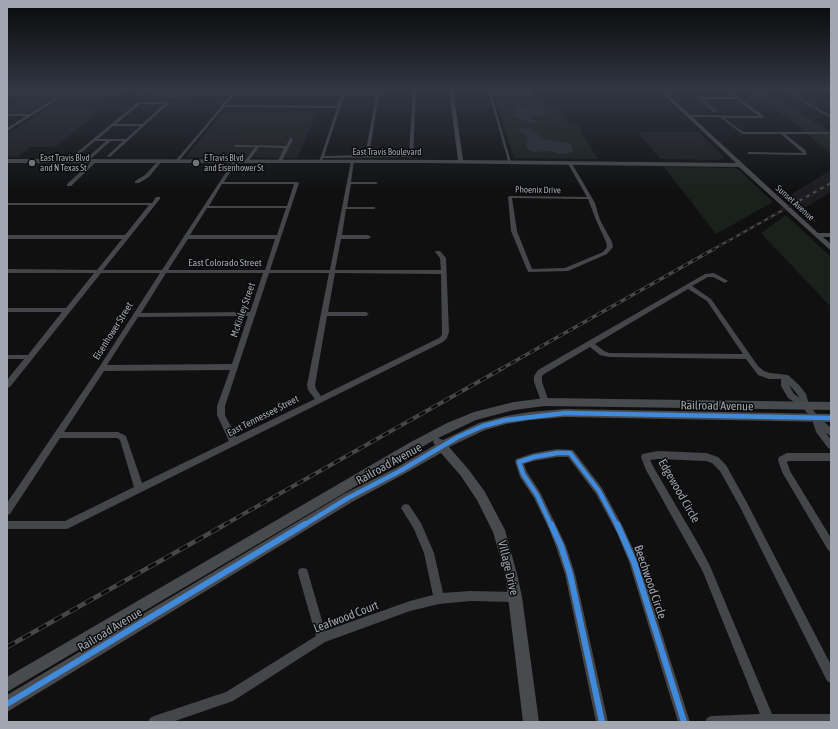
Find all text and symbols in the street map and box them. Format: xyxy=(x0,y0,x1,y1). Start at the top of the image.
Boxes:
street label: East Travis Boulevard xyxy=(352,147,422,157)
place label: East Travis Blvd and N Texas St xyxy=(40,153,90,174)
place label: E Travis Blvd and Eisenhower St xyxy=(204,153,264,174)
marker: East Travis Blvd and N Texas St xyxy=(27,158,37,168)
marker: E Travis Blvd and Eisenhower St xyxy=(191,158,201,168)
street label: Sunset Avenue xyxy=(773,183,817,223)
street label: Phoenix Drive xyxy=(515,184,561,196)
street label: East Colorado Street xyxy=(188,257,262,269)
street label: McKinley Street xyxy=(228,281,258,339)
street label: Eisenhower Street xyxy=(91,300,135,362)
street label: East Tennessee Street xyxy=(225,393,301,439)
street label: Railroad Avenue xyxy=(680,398,754,414)
street label: Railroad Avenue xyxy=(354,440,424,488)
street label: Edgewood Circle xyxy=(655,457,703,525)
street label: Village Drive xyxy=(495,539,521,597)
street label: Beechwood Circle xyxy=(631,543,669,621)
street label: Leafwood Court xyxy=(312,598,380,636)
street label: Railroad Avenue xyxy=(75,605,145,655)

